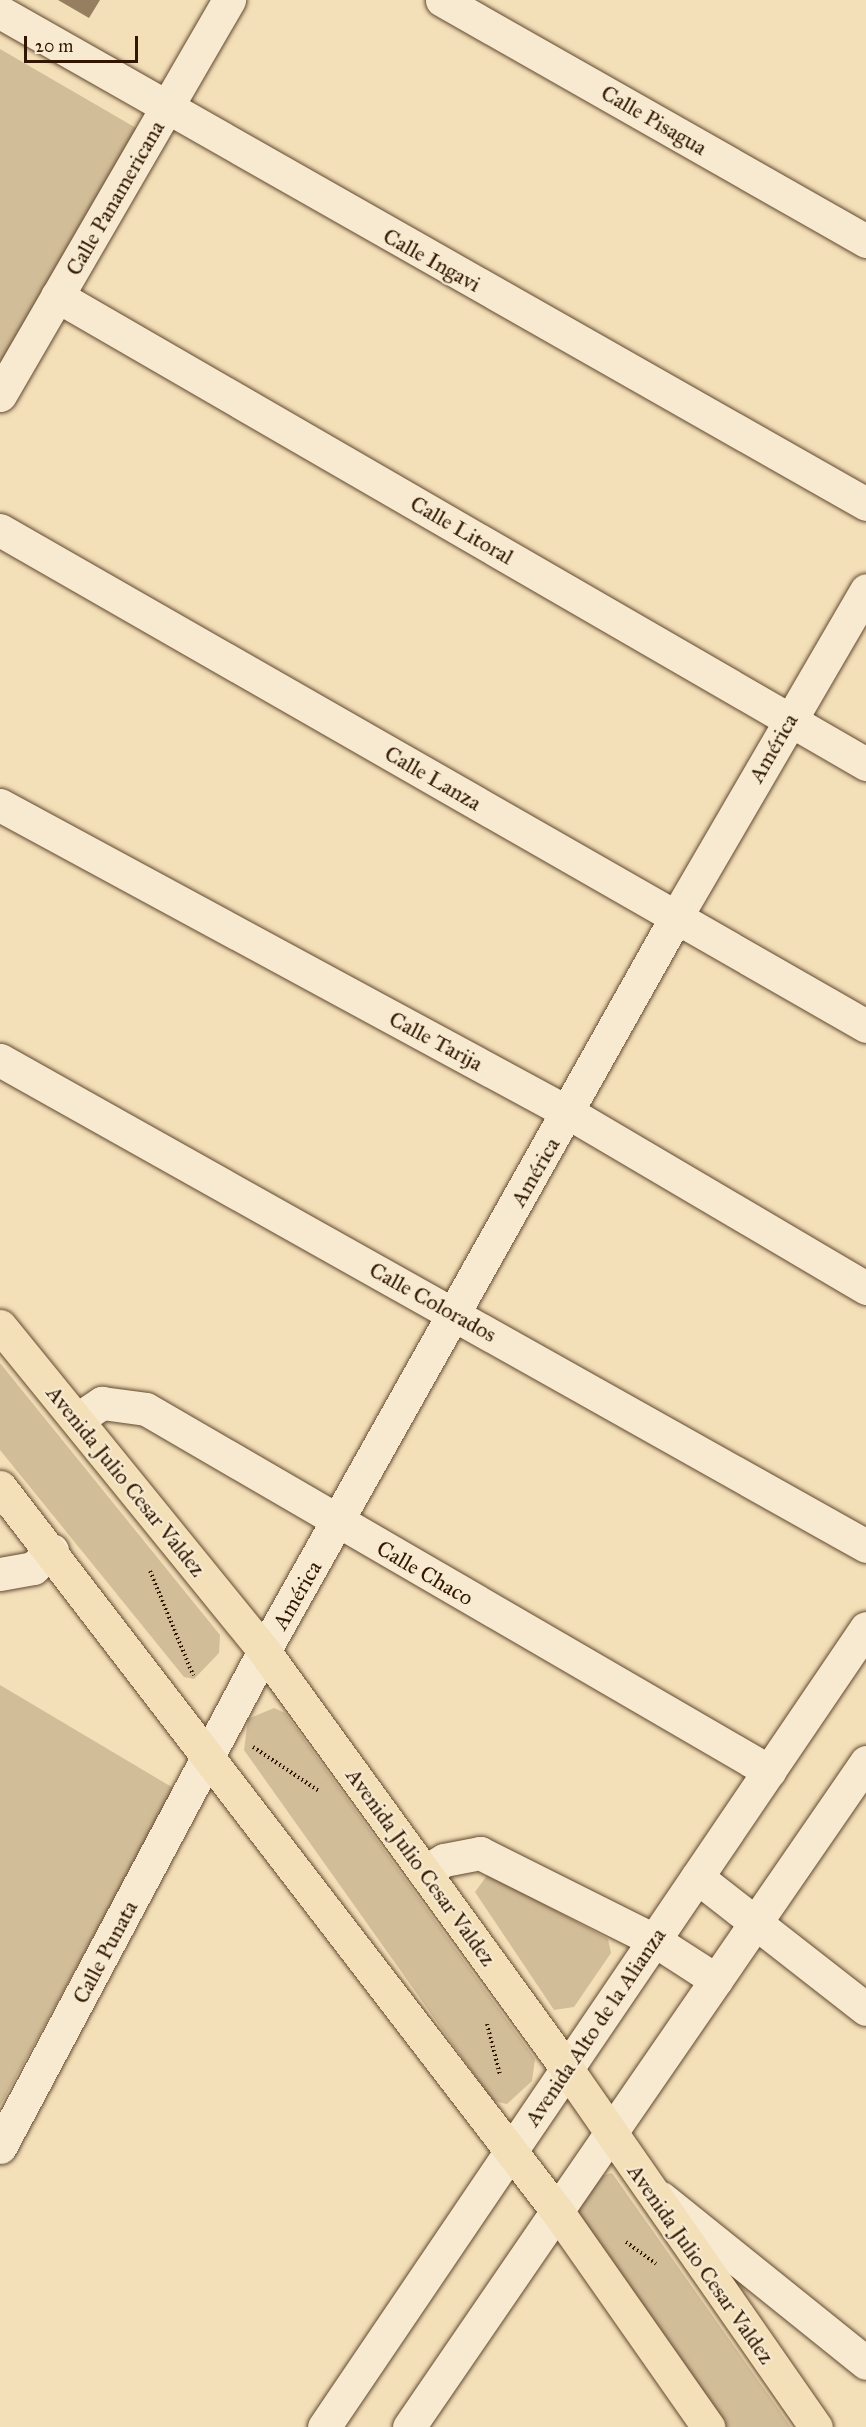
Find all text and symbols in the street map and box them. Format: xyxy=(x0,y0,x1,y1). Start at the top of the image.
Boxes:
scale bar xyxy=(27,24,141,62)
text: 20 m xyxy=(35,35,73,57)
street label: Calle Pisagua xyxy=(597,79,711,161)
street label: Calle Panamericana xyxy=(60,116,170,280)
street label: Calle Ingavi xyxy=(379,222,485,298)
street label: Calle Litoral xyxy=(406,490,518,570)
street label: América xyxy=(743,709,803,787)
street label: Calle Lanza xyxy=(380,740,486,816)
street label: Calle Tarija xyxy=(385,1005,487,1077)
street label: América xyxy=(505,1133,565,1211)
street label: Calle Colorados xyxy=(365,1256,501,1348)
street label: Avenida Julio Cesar Valdez xyxy=(41,1380,211,1582)
street label: Calle Chaco xyxy=(372,1535,478,1611)
street label: América xyxy=(267,1556,327,1634)
street label: Avenida Julio Cesar Valdez xyxy=(340,1763,502,1971)
street label: Calle Punata xyxy=(67,1896,143,2008)
street label: Avenida Alto de la Alianza xyxy=(519,1923,671,2131)
street label: Avenida Julio Cesar Valdez xyxy=(622,2159,780,2369)

